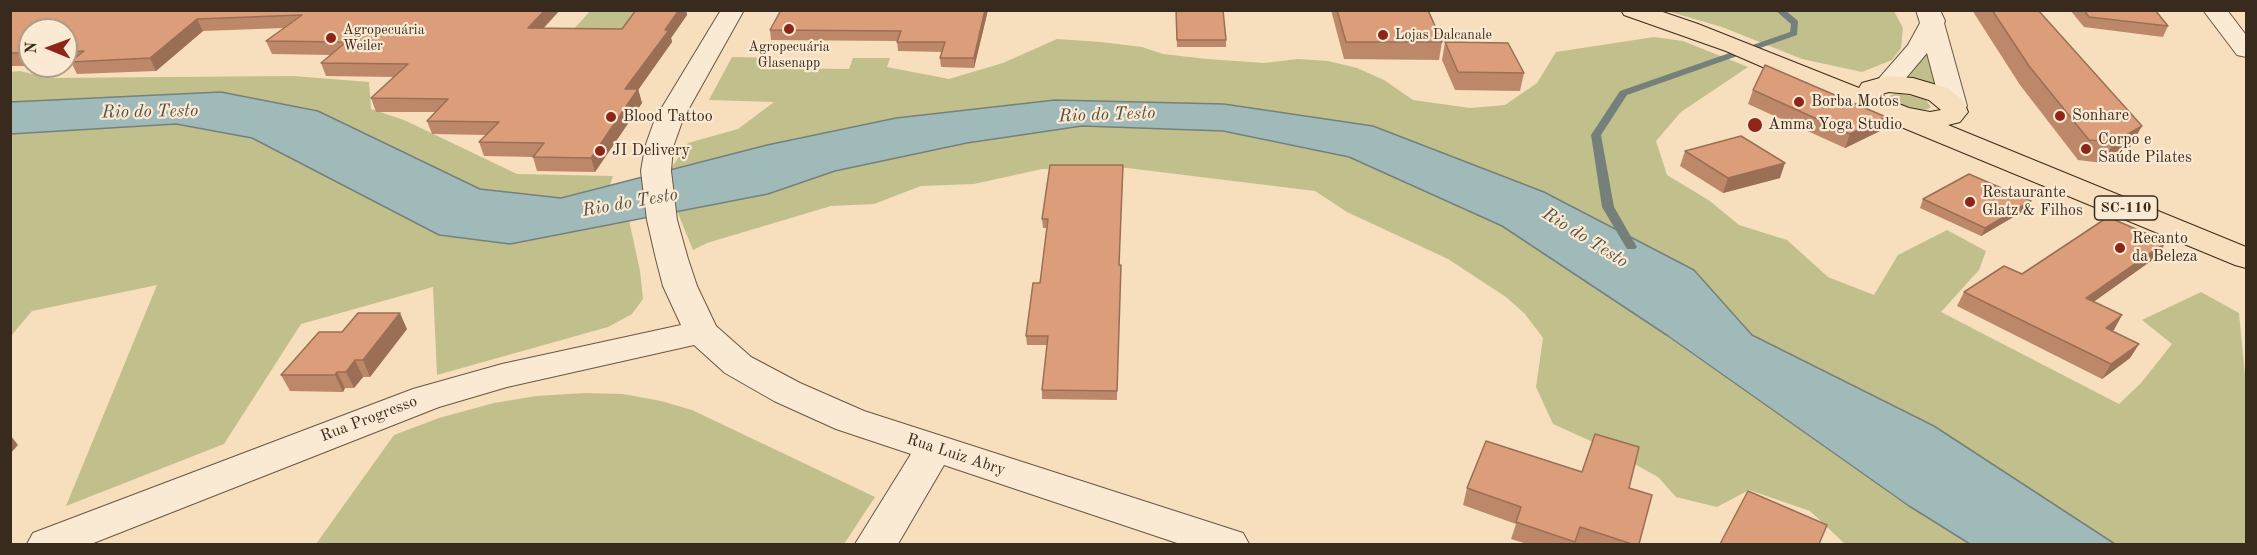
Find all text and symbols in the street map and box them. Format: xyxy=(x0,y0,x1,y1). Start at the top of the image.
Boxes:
north arrow xyxy=(18,18,78,78)
place label: Agropecuária Weiler xyxy=(343,22,425,54)
marker: Agropecuária Glasenapp xyxy=(782,22,796,36)
place label: Lojas Dalcanale xyxy=(1395,27,1492,43)
marker: Lojas Dalcanale xyxy=(1376,28,1390,42)
marker: Agropecuária Weiler xyxy=(324,31,338,45)
place label: Agropecuária Glasenapp xyxy=(748,39,830,72)
text: N xyxy=(24,41,40,54)
place label: Borba Motos xyxy=(1811,92,1899,112)
marker: Borba Motos xyxy=(1792,95,1806,109)
water label: Rio do Testo xyxy=(101,100,199,124)
water label: Rio do Testo xyxy=(1058,103,1156,127)
place label: Sonhare xyxy=(2072,106,2129,126)
place label: Blood Tattoo xyxy=(623,107,713,127)
marker: Sonhare xyxy=(2053,109,2067,123)
marker: Blood Tattoo xyxy=(604,110,618,124)
place label: Amma Yoga Studio xyxy=(1768,115,1902,135)
marker: Amma Yoga Studio xyxy=(1746,116,1764,134)
place label: Corpo e Saúde Pilates xyxy=(2098,130,2192,168)
place label: JI Delivery xyxy=(612,141,690,161)
marker: Corpo e Saúde Pilates xyxy=(2079,142,2093,156)
marker: JI Delivery xyxy=(593,144,607,158)
place label: Restaurante Glatz & Filhos xyxy=(1982,183,2083,221)
water label: Rio do Testo xyxy=(581,184,679,222)
marker: Restaurante Glatz & Filhos xyxy=(1963,195,1977,209)
road number: SC-110 xyxy=(2094,196,2158,220)
water label: Rio do Testo xyxy=(1538,203,1632,273)
place label: Recanto da Beleza xyxy=(2132,229,2198,267)
marker: Recanto da Beleza xyxy=(2113,241,2127,255)
street label: Rua Progresso xyxy=(318,392,420,446)
street label: Rua Luiz Abry xyxy=(904,430,1008,480)

